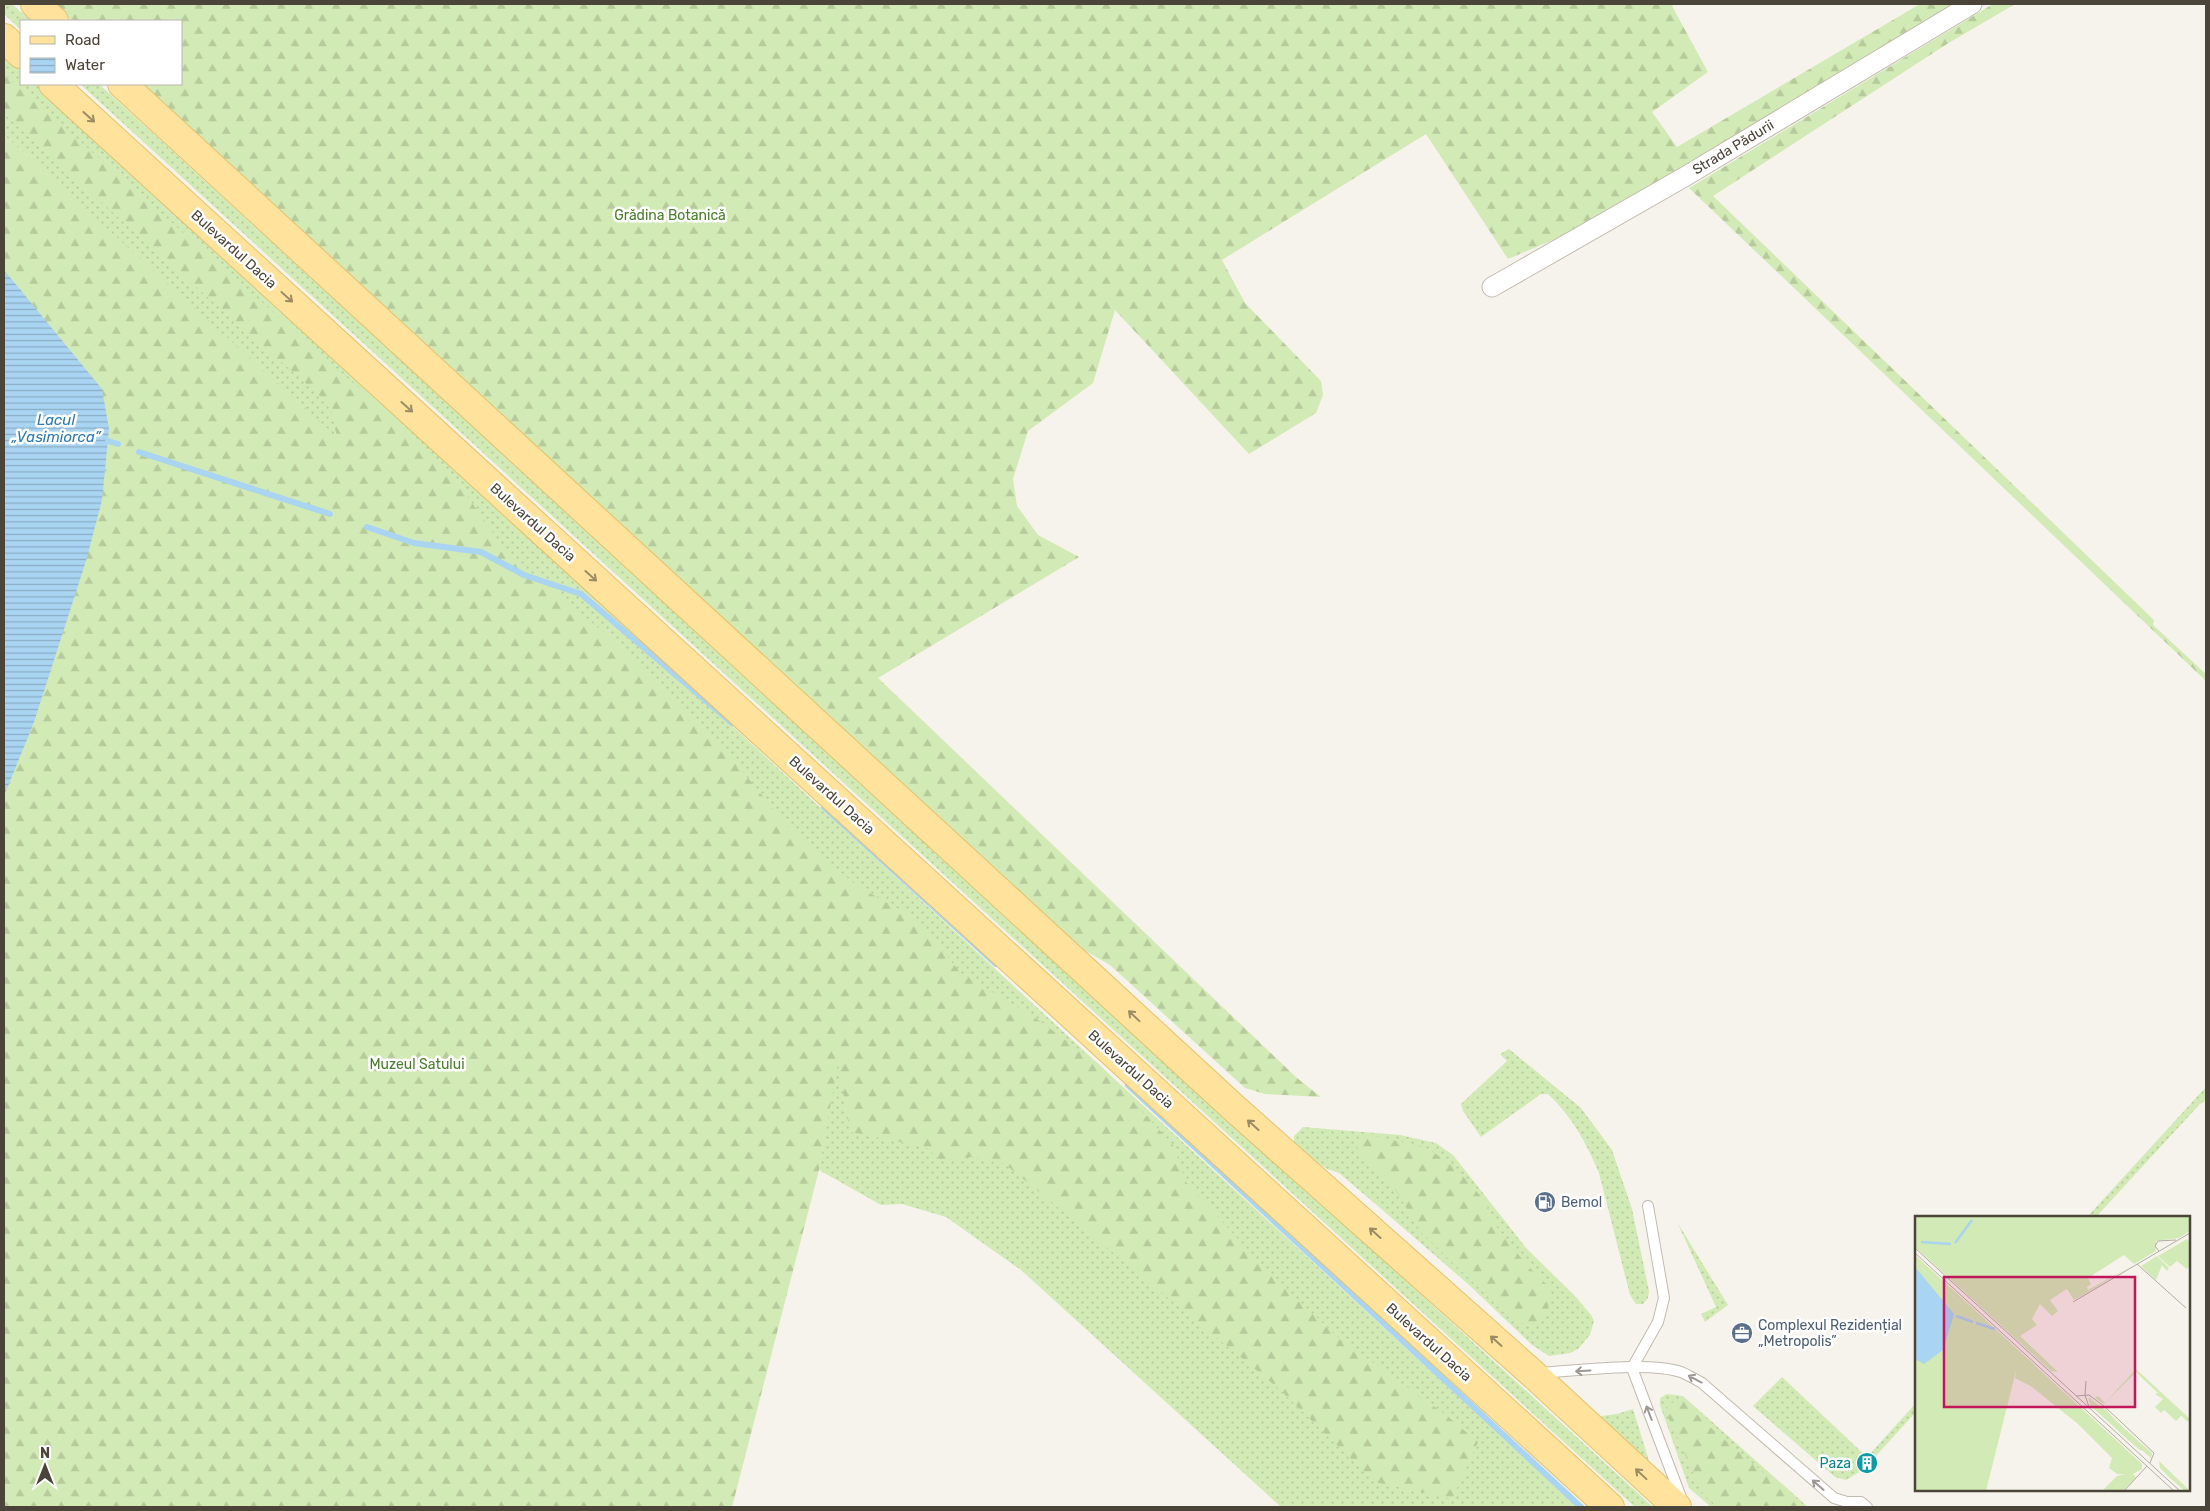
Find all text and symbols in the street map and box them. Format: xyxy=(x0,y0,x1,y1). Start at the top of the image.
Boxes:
legend xyxy=(20,20,182,85)
text: Road xyxy=(65,31,101,49)
text: Water xyxy=(65,56,105,74)
one-way arrow xyxy=(83,111,96,123)
street label: Strada Pădurii xyxy=(1689,116,1777,178)
street label: Bulevardul Dacia xyxy=(187,207,280,292)
park label: Grădina Botanică xyxy=(614,207,726,224)
one-way arrow xyxy=(280,291,293,303)
one-way arrow xyxy=(400,401,413,413)
water label: Lacul „Vasimiorca” xyxy=(10,411,102,446)
street label: Bulevardul Dacia xyxy=(486,480,579,565)
one-way arrow xyxy=(585,570,598,581)
street label: Bulevardul Dacia xyxy=(785,753,878,838)
one-way arrow xyxy=(1127,1010,1140,1021)
street label: Bulevardul Dacia xyxy=(1084,1027,1177,1112)
park label: Muzeul Satului xyxy=(369,1056,465,1073)
one-way arrow xyxy=(1247,1119,1260,1131)
fuel station icon: Bemol xyxy=(1533,1190,1557,1214)
place label: Bemol xyxy=(1561,1194,1602,1211)
inset map xyxy=(1915,1216,2190,1491)
one-way arrow xyxy=(1368,1228,1381,1239)
street label: Bulevardul Dacia xyxy=(1382,1300,1475,1385)
place label: Complexul Rezidențial „Metropolis” xyxy=(1758,1317,1902,1350)
office icon: Complexul Rezidențial „Metropolis” xyxy=(1730,1321,1754,1345)
one-way arrow xyxy=(1490,1336,1503,1347)
one-way arrow xyxy=(1576,1366,1592,1375)
one-way arrow xyxy=(1688,1374,1703,1383)
one-way arrow xyxy=(1644,1405,1653,1421)
north arrow xyxy=(20,1441,70,1491)
text: N xyxy=(40,1445,50,1462)
building icon: Paza xyxy=(1855,1451,1879,1475)
place label: Paza xyxy=(1820,1455,1851,1472)
one-way arrow xyxy=(1634,1468,1647,1480)
one-way arrow xyxy=(1812,1479,1825,1490)

